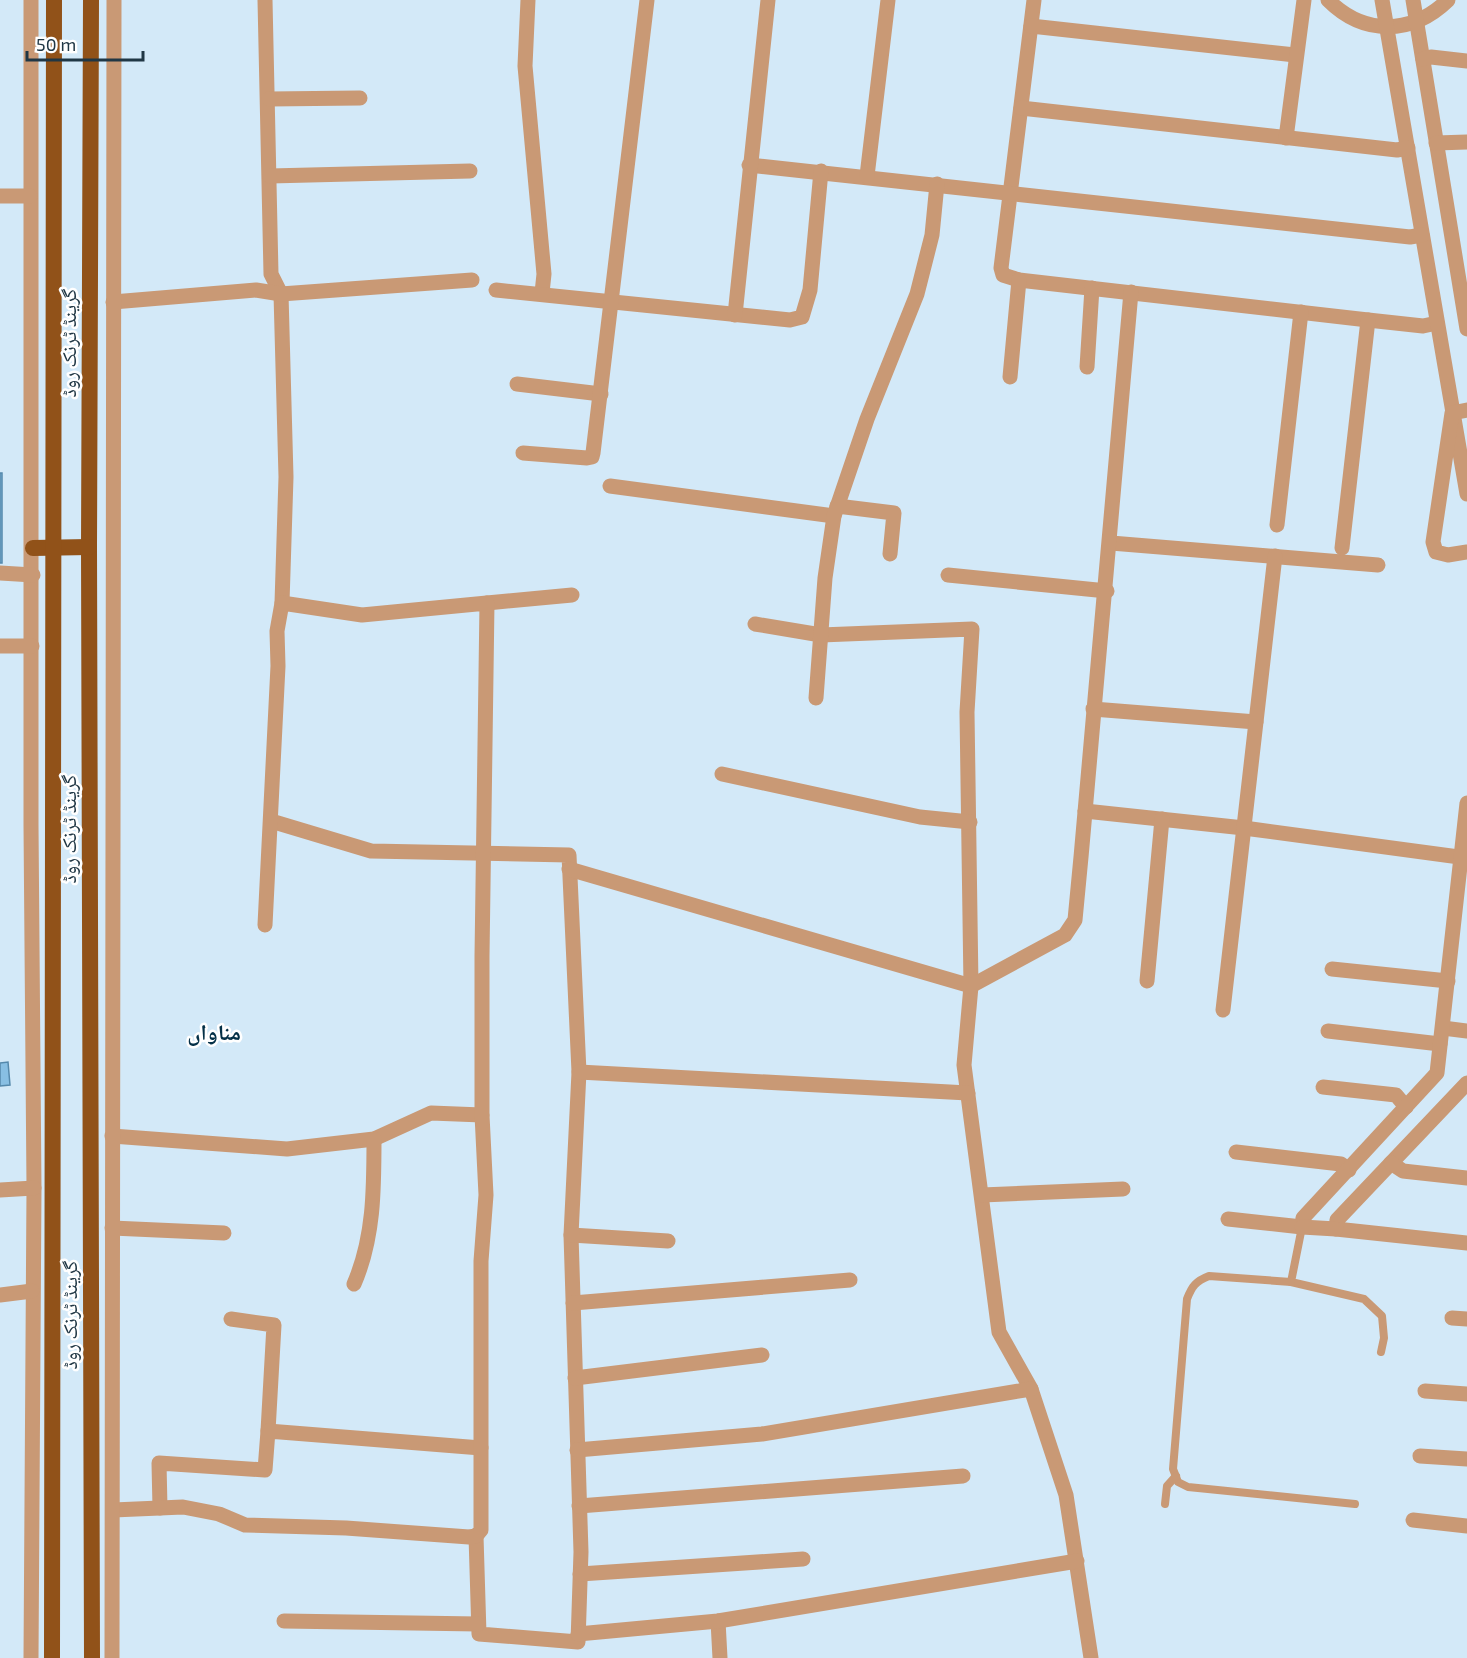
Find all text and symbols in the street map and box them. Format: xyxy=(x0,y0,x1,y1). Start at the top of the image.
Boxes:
scale bar xyxy=(27,24,142,62)
text: 50 m xyxy=(36,33,76,55)
street label: گرینڈ ٹرنک روڈ xyxy=(56,288,80,397)
street label: گرینڈ ٹرنک روڈ xyxy=(56,774,80,883)
district label: مناواں xyxy=(187,1018,241,1046)
street label: گرینڈ ٹرنک روڈ xyxy=(57,1260,81,1369)

